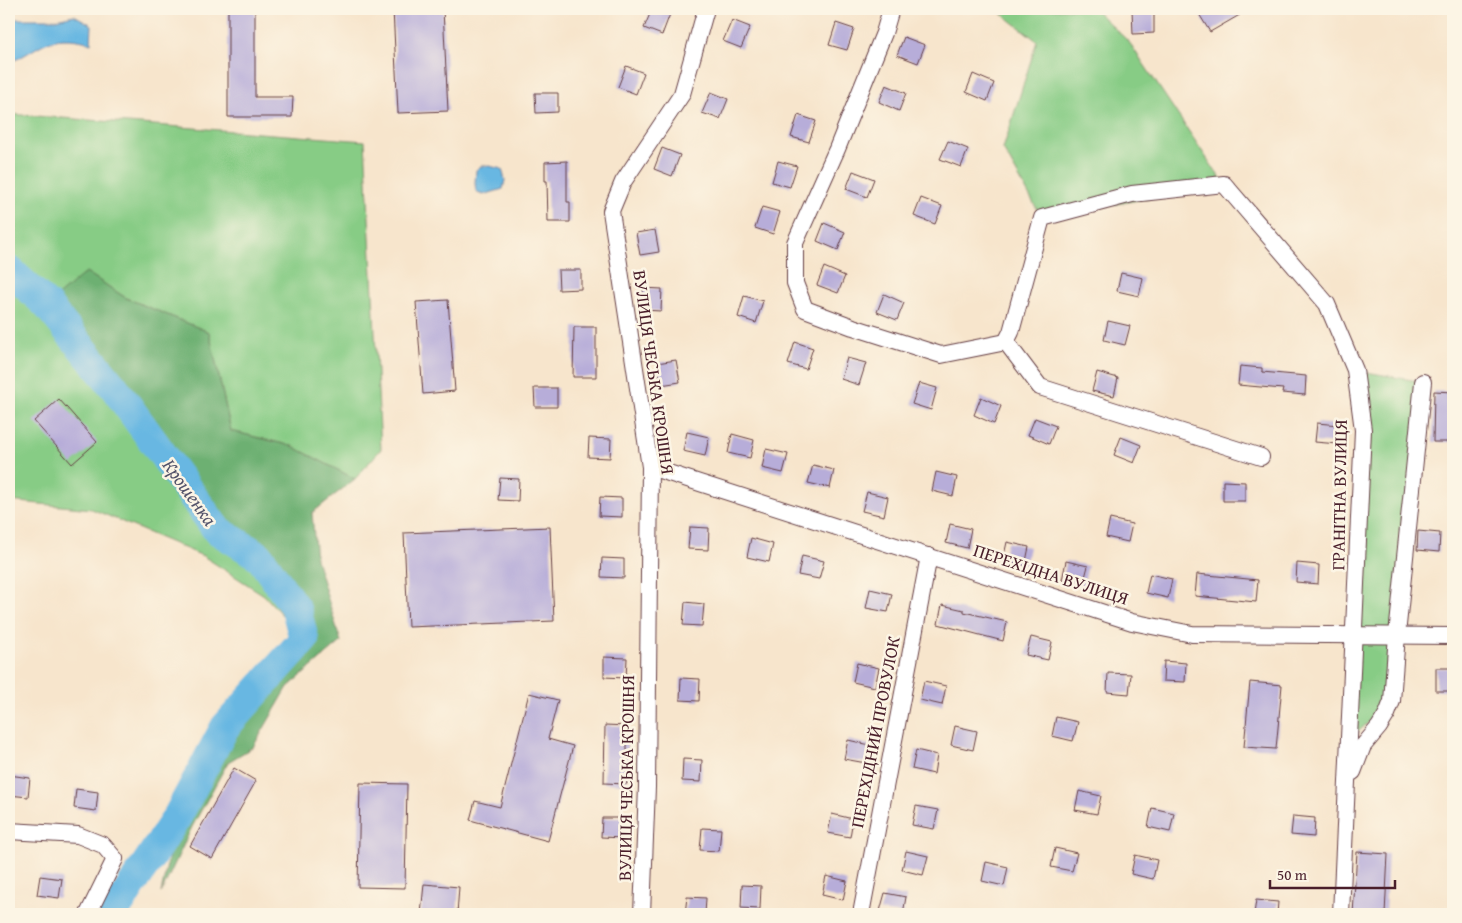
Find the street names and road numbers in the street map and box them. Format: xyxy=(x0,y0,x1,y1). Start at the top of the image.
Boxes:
street label: ВУЛИЦЯ ЧЕСЬКА КРОШНЯ xyxy=(626,268,682,476)
street label: ГРАНІТНА ВУЛИЦЯ xyxy=(1324,419,1354,571)
street label: ПЕРЕХІДНА ВУЛИЦЯ xyxy=(970,536,1132,612)
street label: ПЕРЕХІДНИЙ ПРОВУЛОК xyxy=(843,634,907,830)
street label: ВУЛИЦЯ ЧЕСЬКА КРОШНЯ xyxy=(611,674,641,881)

